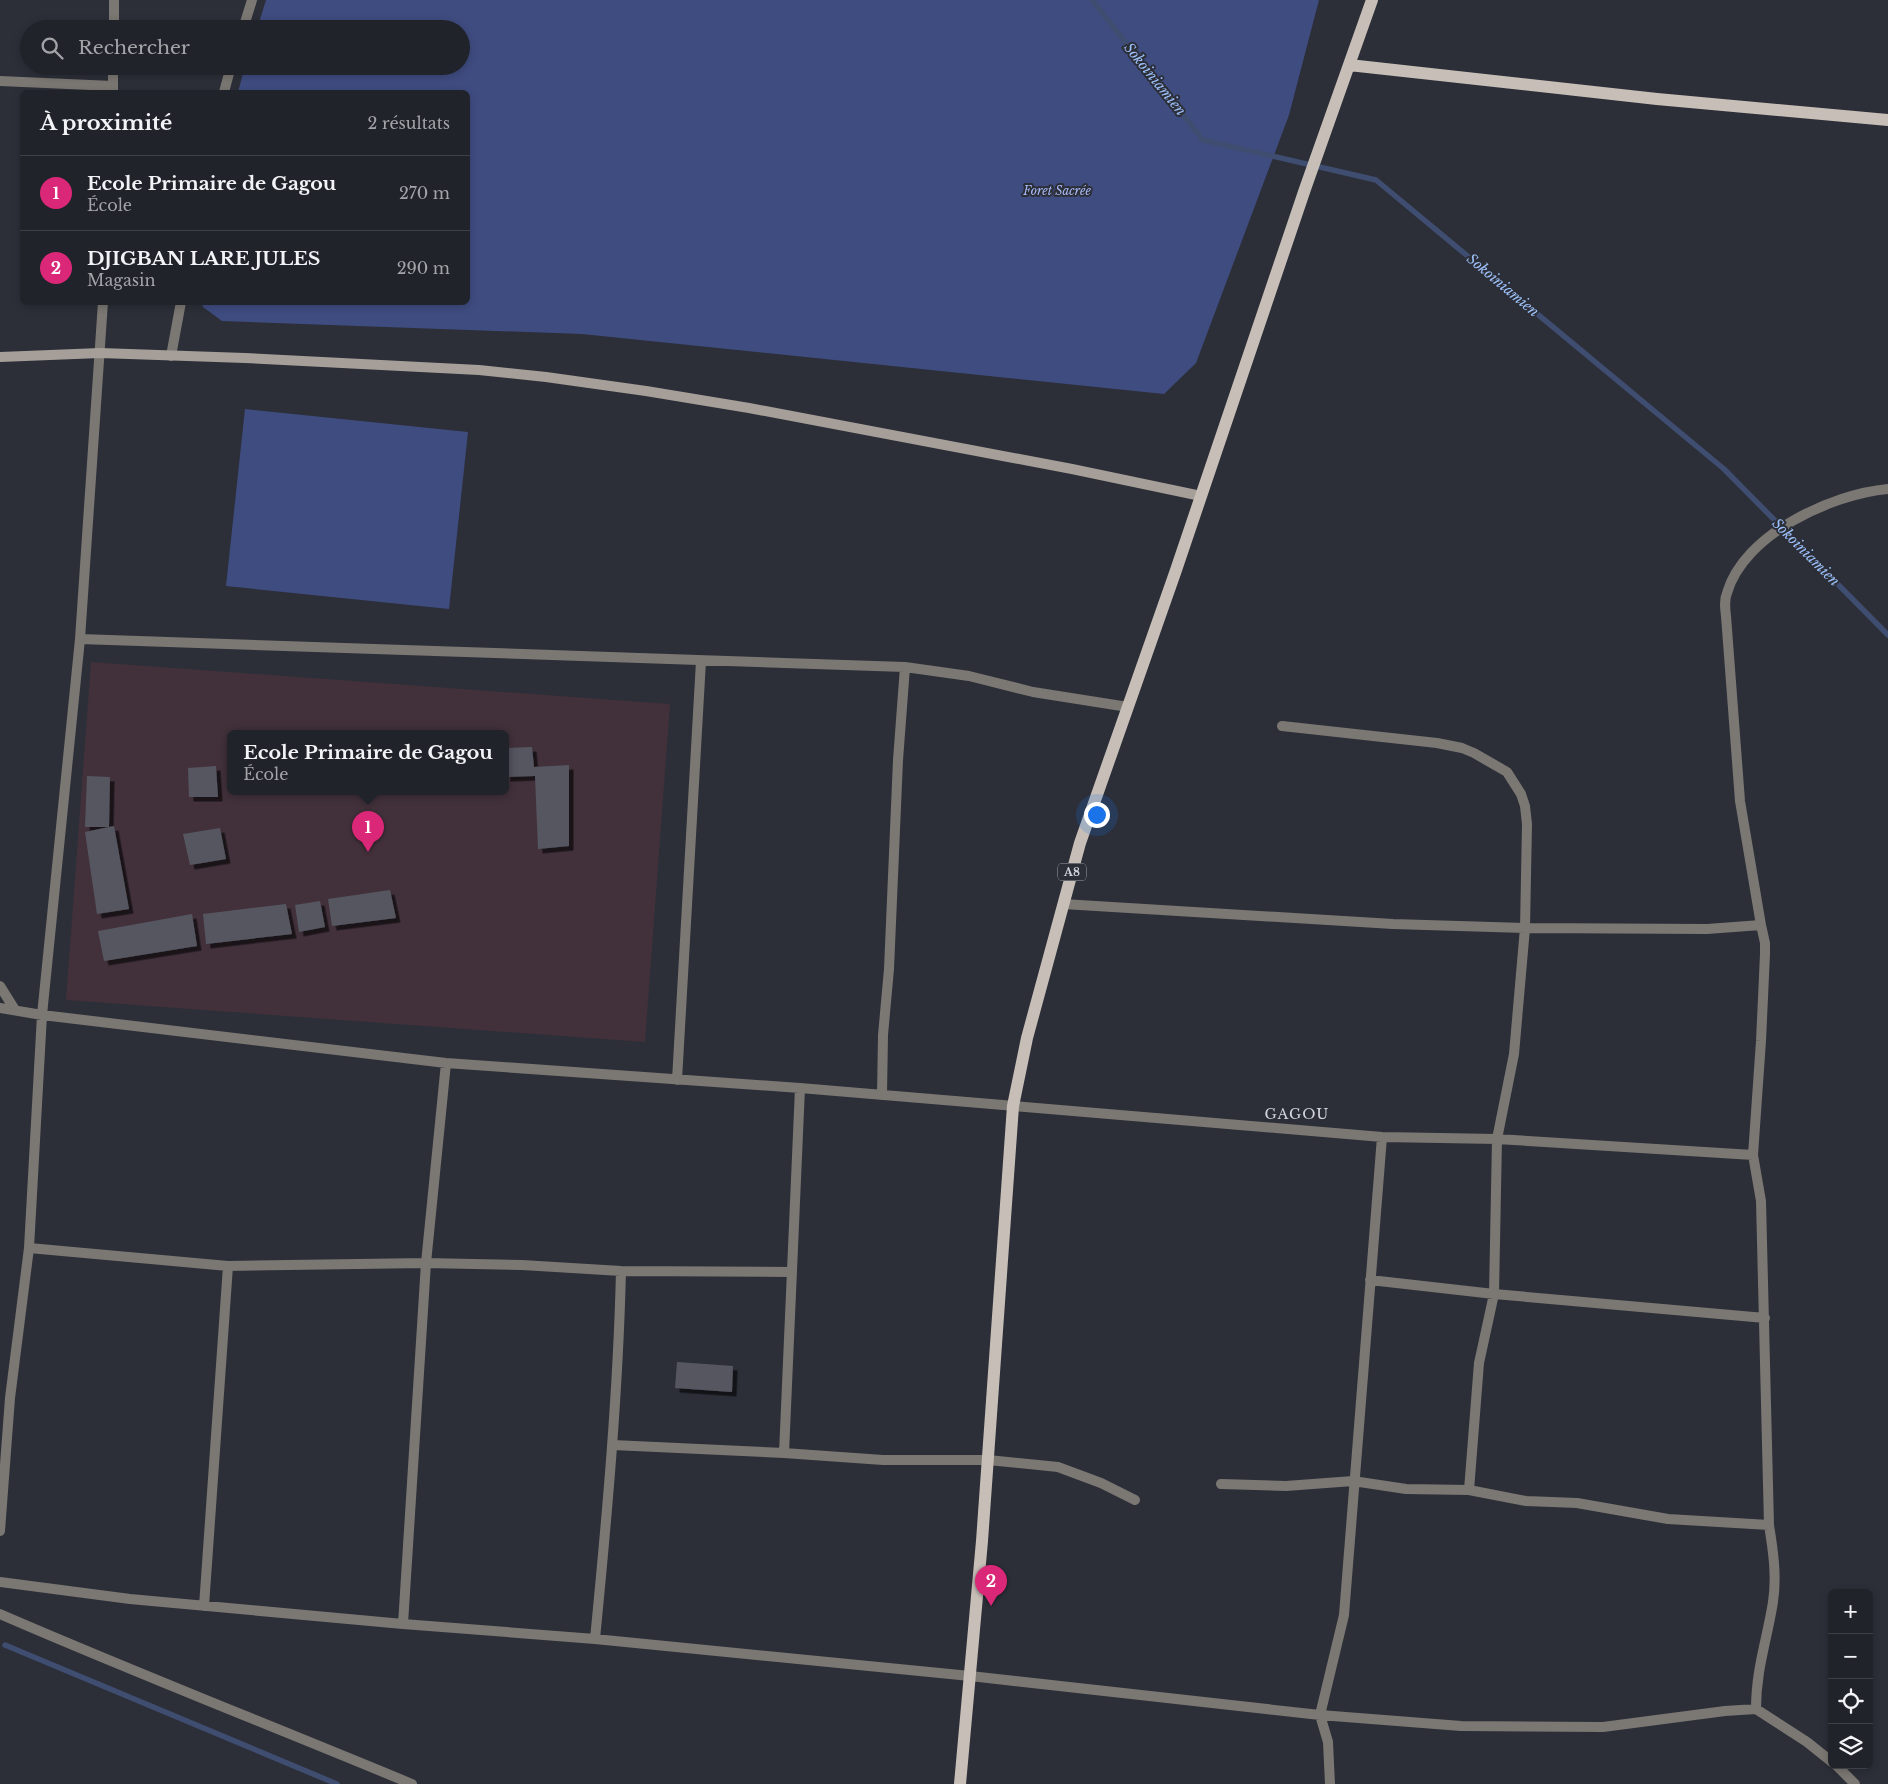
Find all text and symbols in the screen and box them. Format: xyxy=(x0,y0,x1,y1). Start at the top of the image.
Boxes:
search box xyxy=(20,20,470,75)
icon: search xyxy=(38,34,66,62)
text: Rechercher xyxy=(78,36,190,59)
water label: Sokoiniamien xyxy=(1120,39,1190,119)
text: À proximité xyxy=(40,110,172,136)
text: 2 résultats xyxy=(368,113,450,133)
text: Ecole Primaire de Gagou xyxy=(87,172,336,195)
text: 1 xyxy=(53,183,59,203)
text: 270 m xyxy=(399,183,450,203)
park label: Foret Sacrée xyxy=(1022,183,1091,198)
text: École xyxy=(87,195,132,215)
text: DJIGBAN LARE JULES xyxy=(87,247,320,270)
water label: Sokoiniamien xyxy=(1463,250,1543,321)
text: 2 xyxy=(51,258,61,278)
text: 290 m xyxy=(397,258,450,278)
text: Magasin xyxy=(87,270,156,290)
water label: Sokoiniamien xyxy=(1768,514,1844,590)
popup xyxy=(227,730,509,795)
text: Ecole Primaire de Gagou xyxy=(243,741,493,764)
text: École xyxy=(243,764,288,784)
your location xyxy=(1084,802,1110,828)
pin: 1 xyxy=(352,811,384,852)
road number: A8 xyxy=(1058,864,1086,880)
district label: GAGOU xyxy=(1265,1105,1329,1123)
pin: 2 xyxy=(975,1565,1007,1606)
map controls xyxy=(1828,1589,1873,1769)
button: + xyxy=(1828,1589,1873,1634)
button: − xyxy=(1828,1634,1873,1679)
button: locate xyxy=(1828,1679,1873,1724)
button: layers xyxy=(1828,1724,1873,1769)

